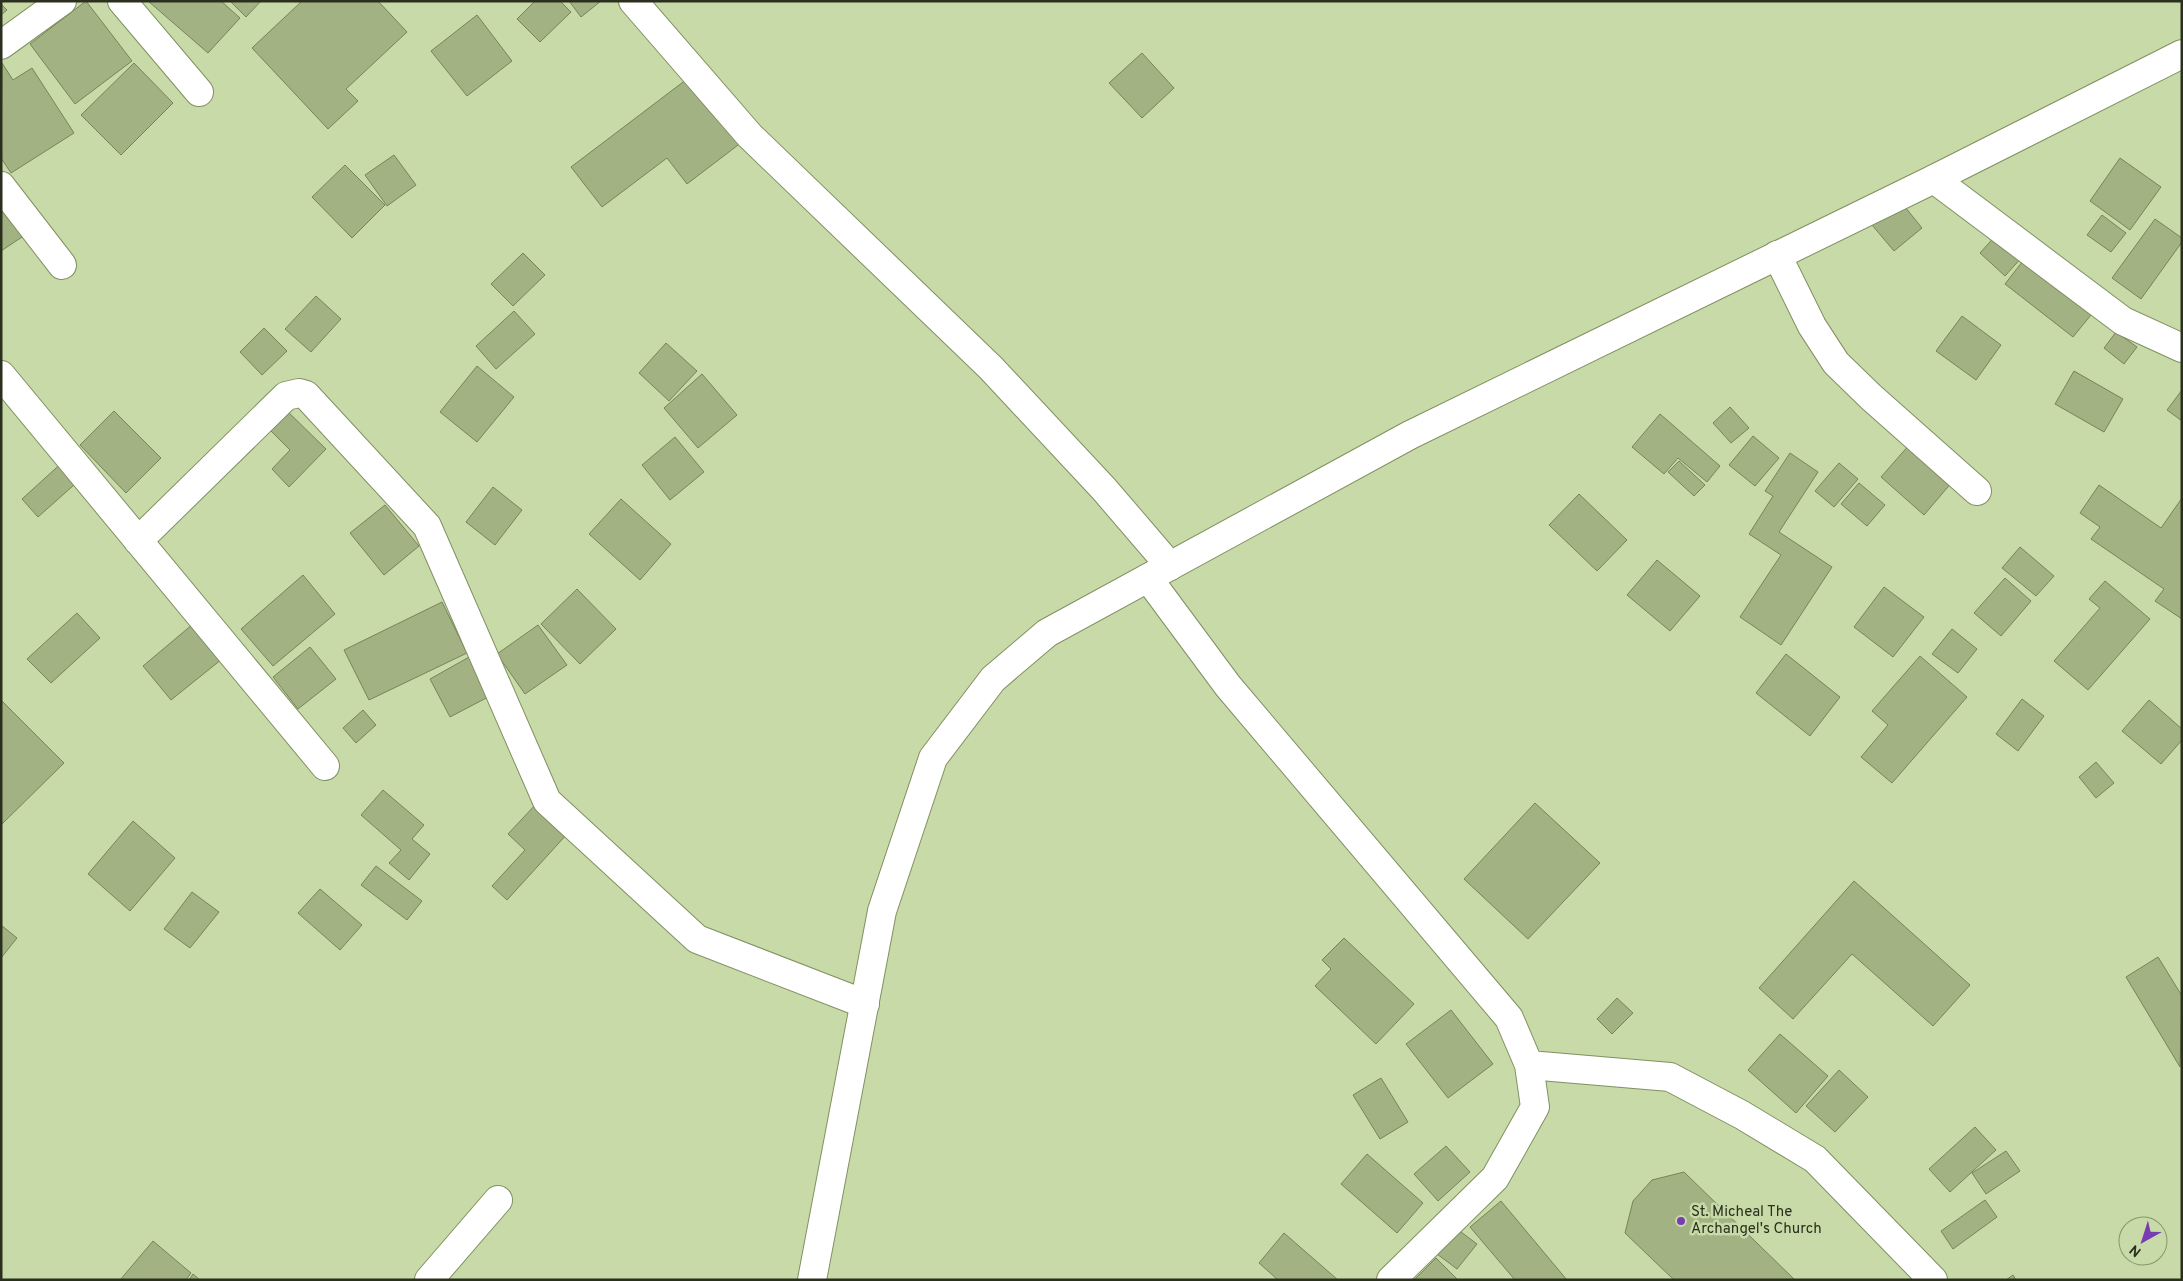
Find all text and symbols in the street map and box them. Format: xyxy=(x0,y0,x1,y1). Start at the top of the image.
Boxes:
place label: St. Micheal The Archangel's Church xyxy=(1691,1203,1822,1239)
marker: St. Micheal The Archangel's Church xyxy=(1675,1215,1687,1227)
north arrow xyxy=(2118,1216,2168,1266)
text: N xyxy=(2127,1240,2145,1260)

